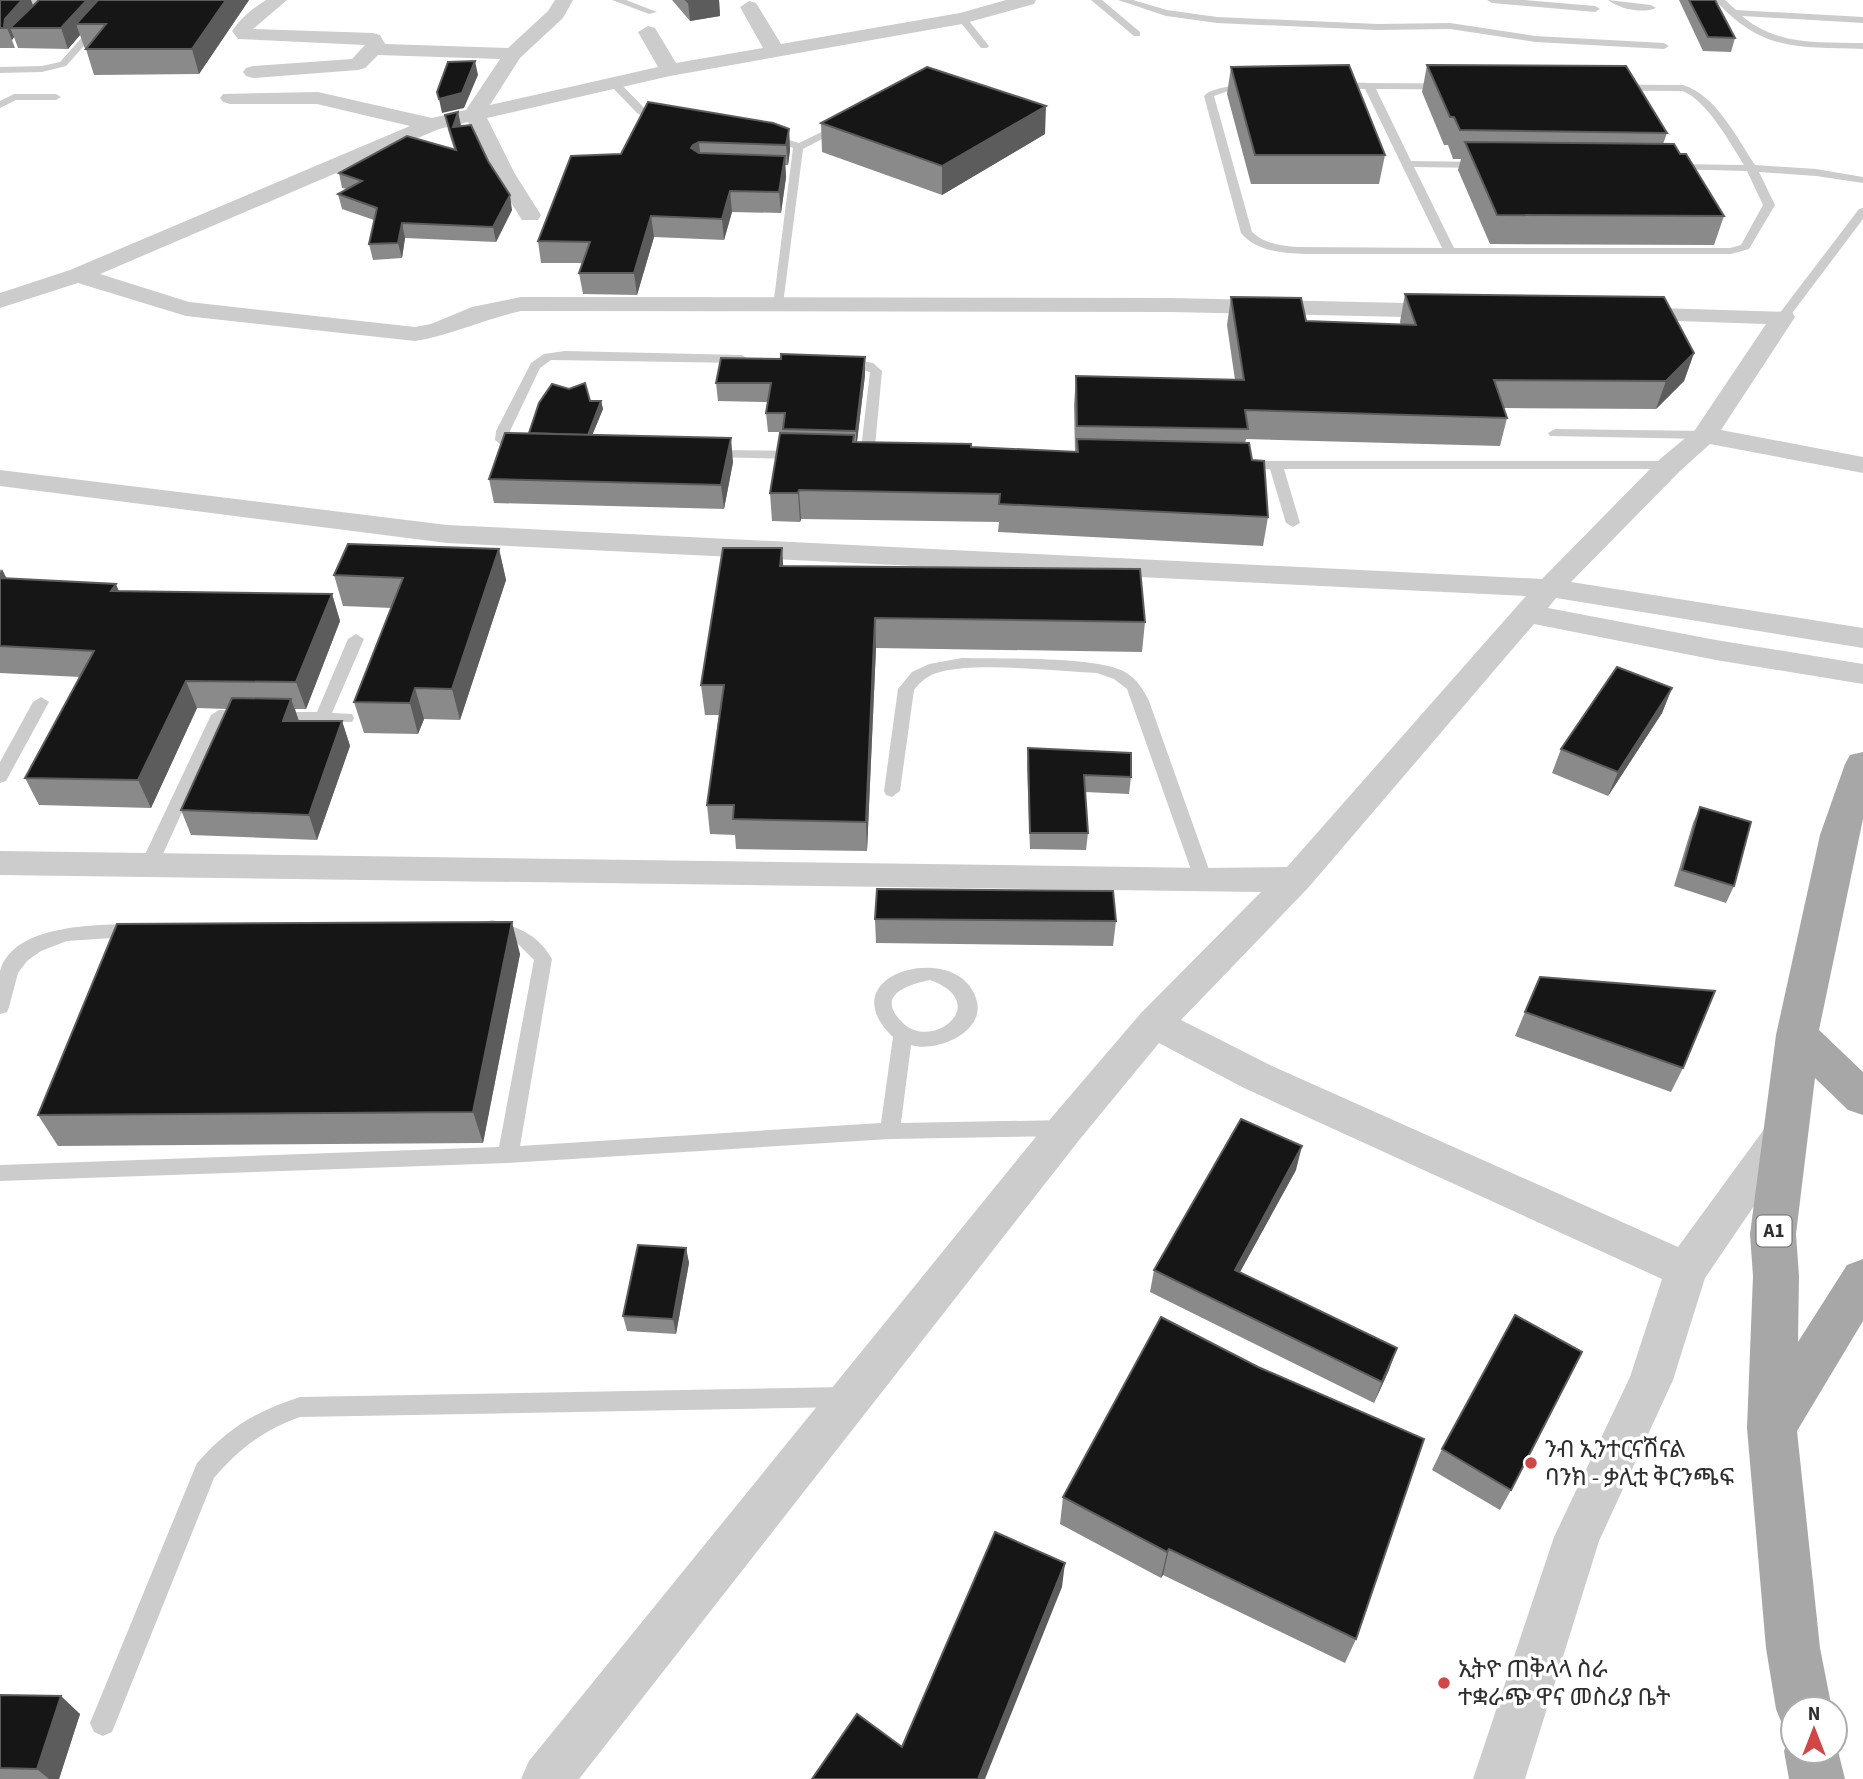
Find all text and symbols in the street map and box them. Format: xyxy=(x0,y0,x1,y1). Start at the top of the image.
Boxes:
road number: A1 xyxy=(1756,1216,1792,1246)
place label: ንብ ኢንተርናሽናል ባንክ - ቃሊቲ ቅርንጫፍ xyxy=(1545,1432,1734,1495)
marker: ንብ ኢንተርናሽናል ባንክ - ቃሊቲ ቅርንጫፍ xyxy=(1523,1455,1539,1471)
place label: ኢትዮ ጠቅላላ ስራ ተቋራጭ ዋና መስሪያ ቤት xyxy=(1458,1652,1671,1715)
marker: ኢትዮ ጠቅላላ ስራ ተቋራጭ ዋና መስሪያ ቤት xyxy=(1436,1675,1452,1691)
north arrow xyxy=(1779,1695,1849,1765)
text: N xyxy=(1808,1701,1820,1728)

